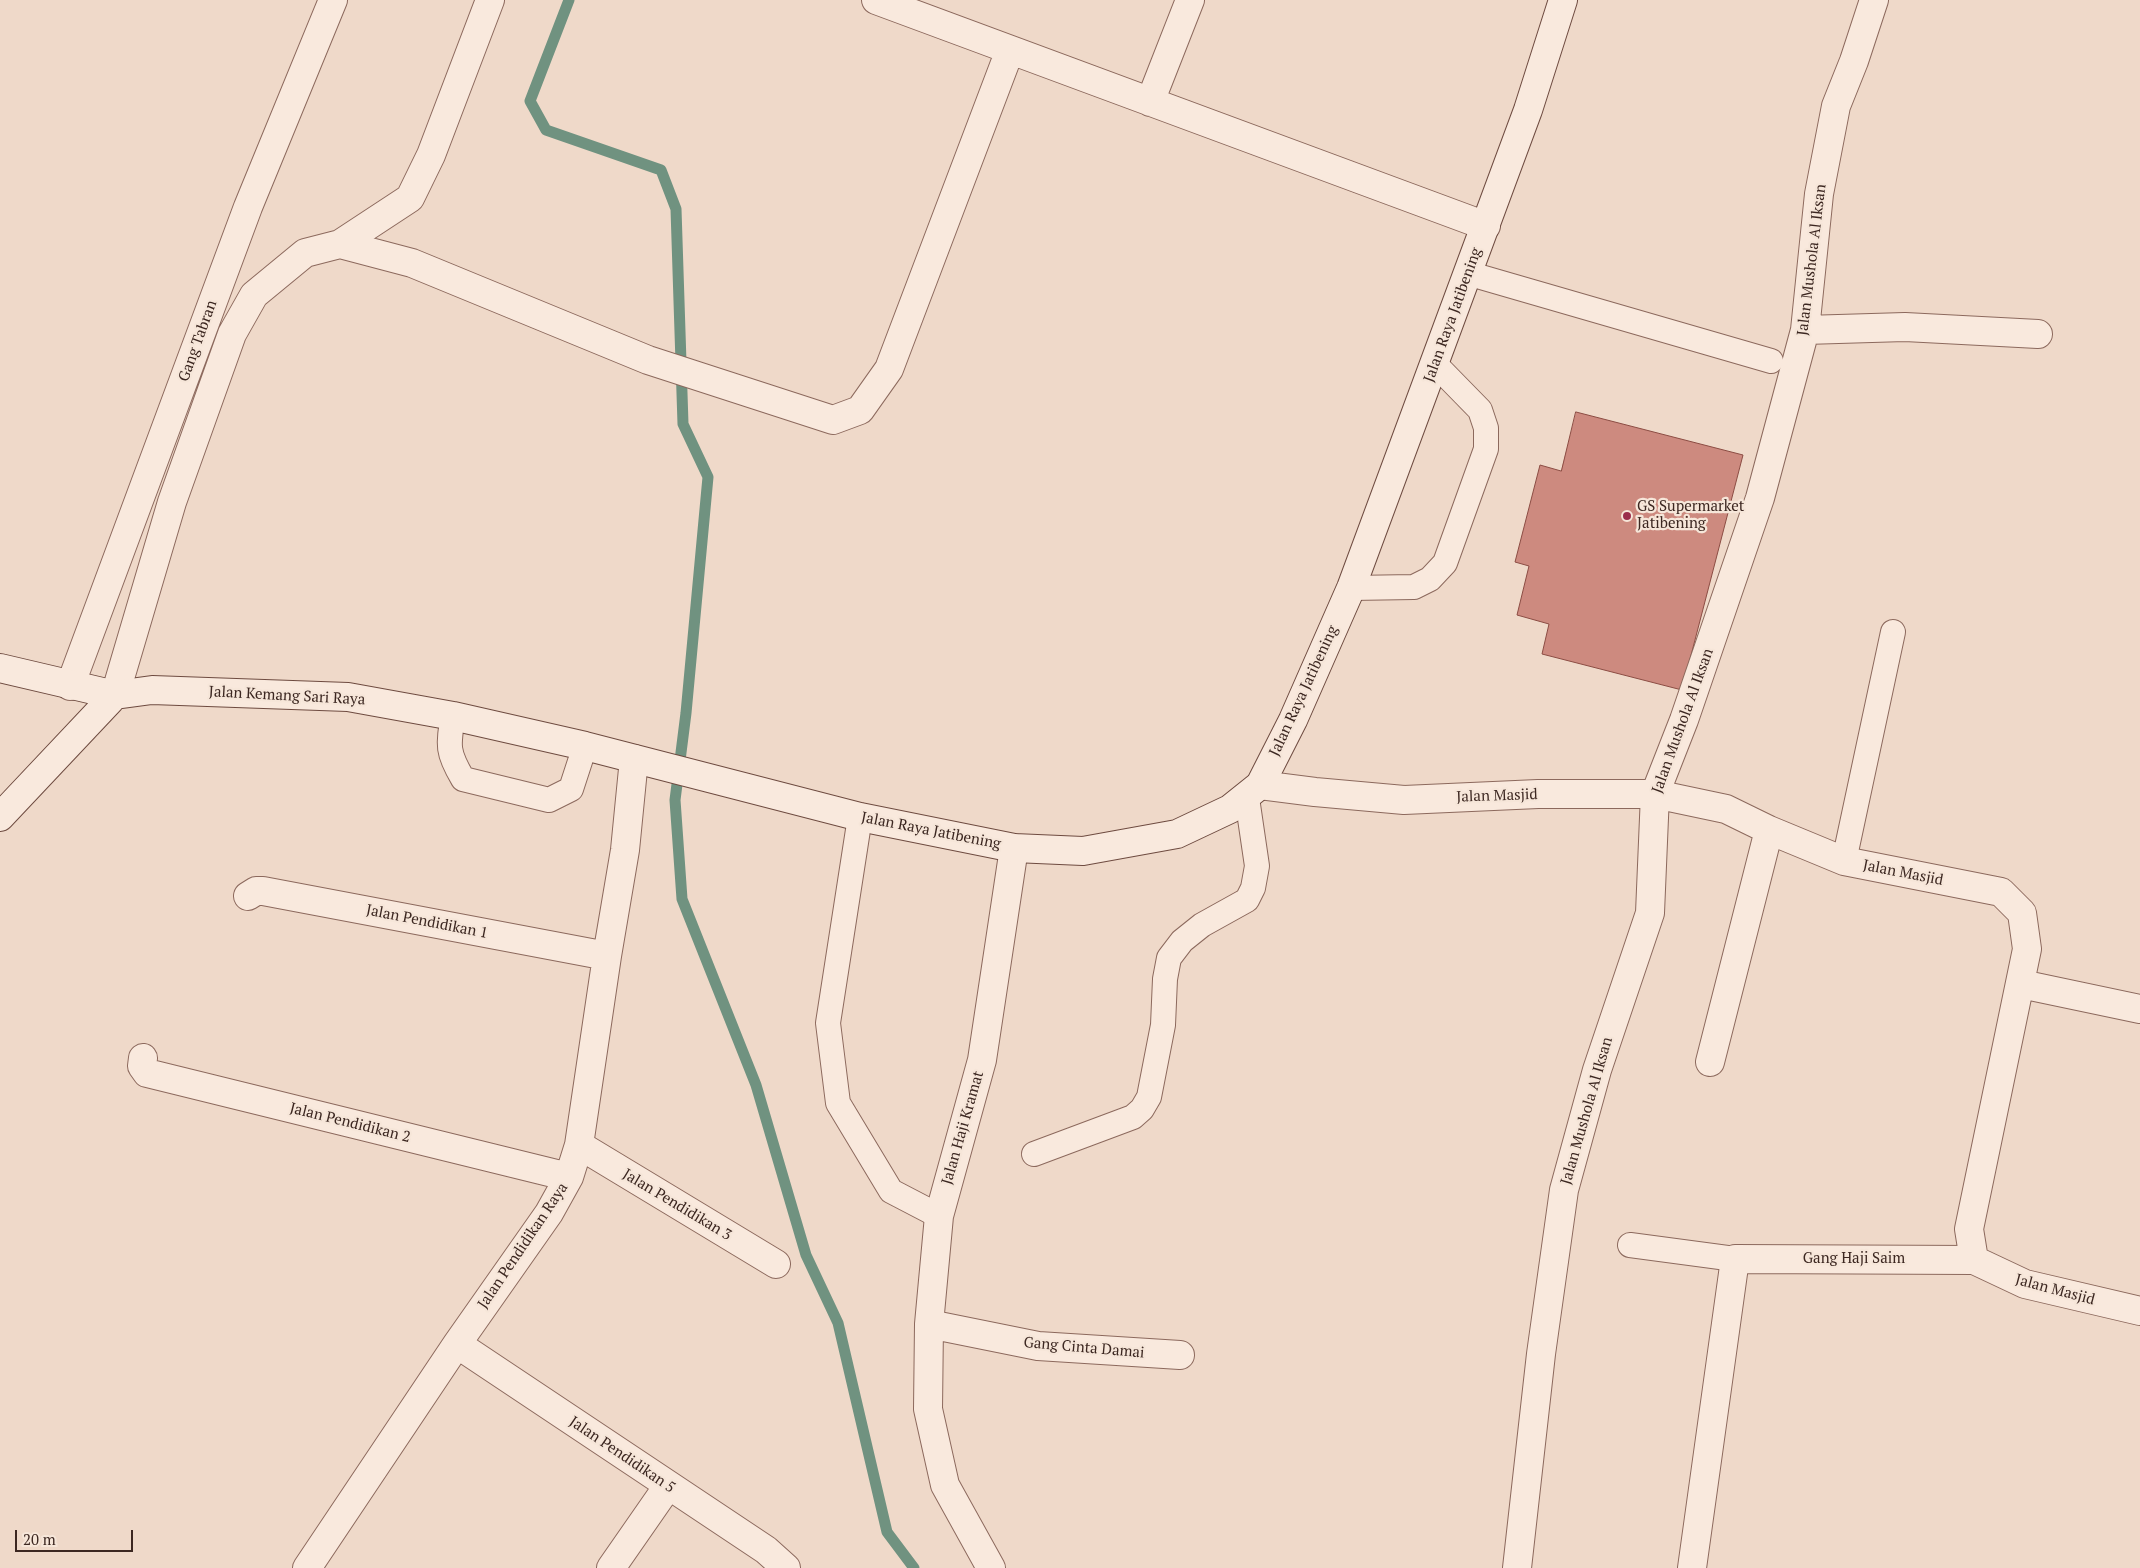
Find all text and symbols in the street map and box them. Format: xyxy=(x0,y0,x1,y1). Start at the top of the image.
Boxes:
street label: Jalan Mushola Al Iksan xyxy=(1794,183,1830,337)
street label: Jalan Raya Jatibening xyxy=(1420,245,1486,385)
street label: Gang Tabran xyxy=(175,298,221,384)
place label: GS Supermarket Jatibening xyxy=(1637,498,1744,533)
marker: GS Supermarket Jatibening xyxy=(1621,510,1633,522)
street label: Jalan Raya Jatibening xyxy=(1266,623,1342,759)
street label: Jalan Mushola Al Iksan xyxy=(1648,646,1718,796)
street label: Jalan Kemang Sari Raya xyxy=(208,683,366,709)
street label: Jalan Masjid xyxy=(1456,786,1538,806)
street label: Jalan Raya Jatibening xyxy=(860,809,1002,853)
street label: Jalan Masjid xyxy=(1861,856,1945,890)
street label: Jalan Pendidikan 1 xyxy=(365,901,489,943)
street label: Jalan Mushola Al Iksan xyxy=(1557,1035,1617,1187)
street label: Jalan Haji Kramat xyxy=(938,1069,988,1187)
street label: Jalan Pendidikan 2 xyxy=(288,1099,412,1147)
street label: Jalan Pendidikan 3 xyxy=(619,1165,735,1245)
street label: Jalan Pendidikan Raya xyxy=(474,1180,572,1312)
street label: Gang Haji Saim xyxy=(1803,1250,1905,1268)
street label: Jalan Masjid xyxy=(2013,1271,2097,1309)
street label: Gang Cinta Damai xyxy=(1023,1334,1145,1362)
street label: Jalan Pendidikan 5 xyxy=(566,1413,678,1497)
scale bar xyxy=(18,1520,135,1552)
text: 20 m xyxy=(23,1529,56,1549)

